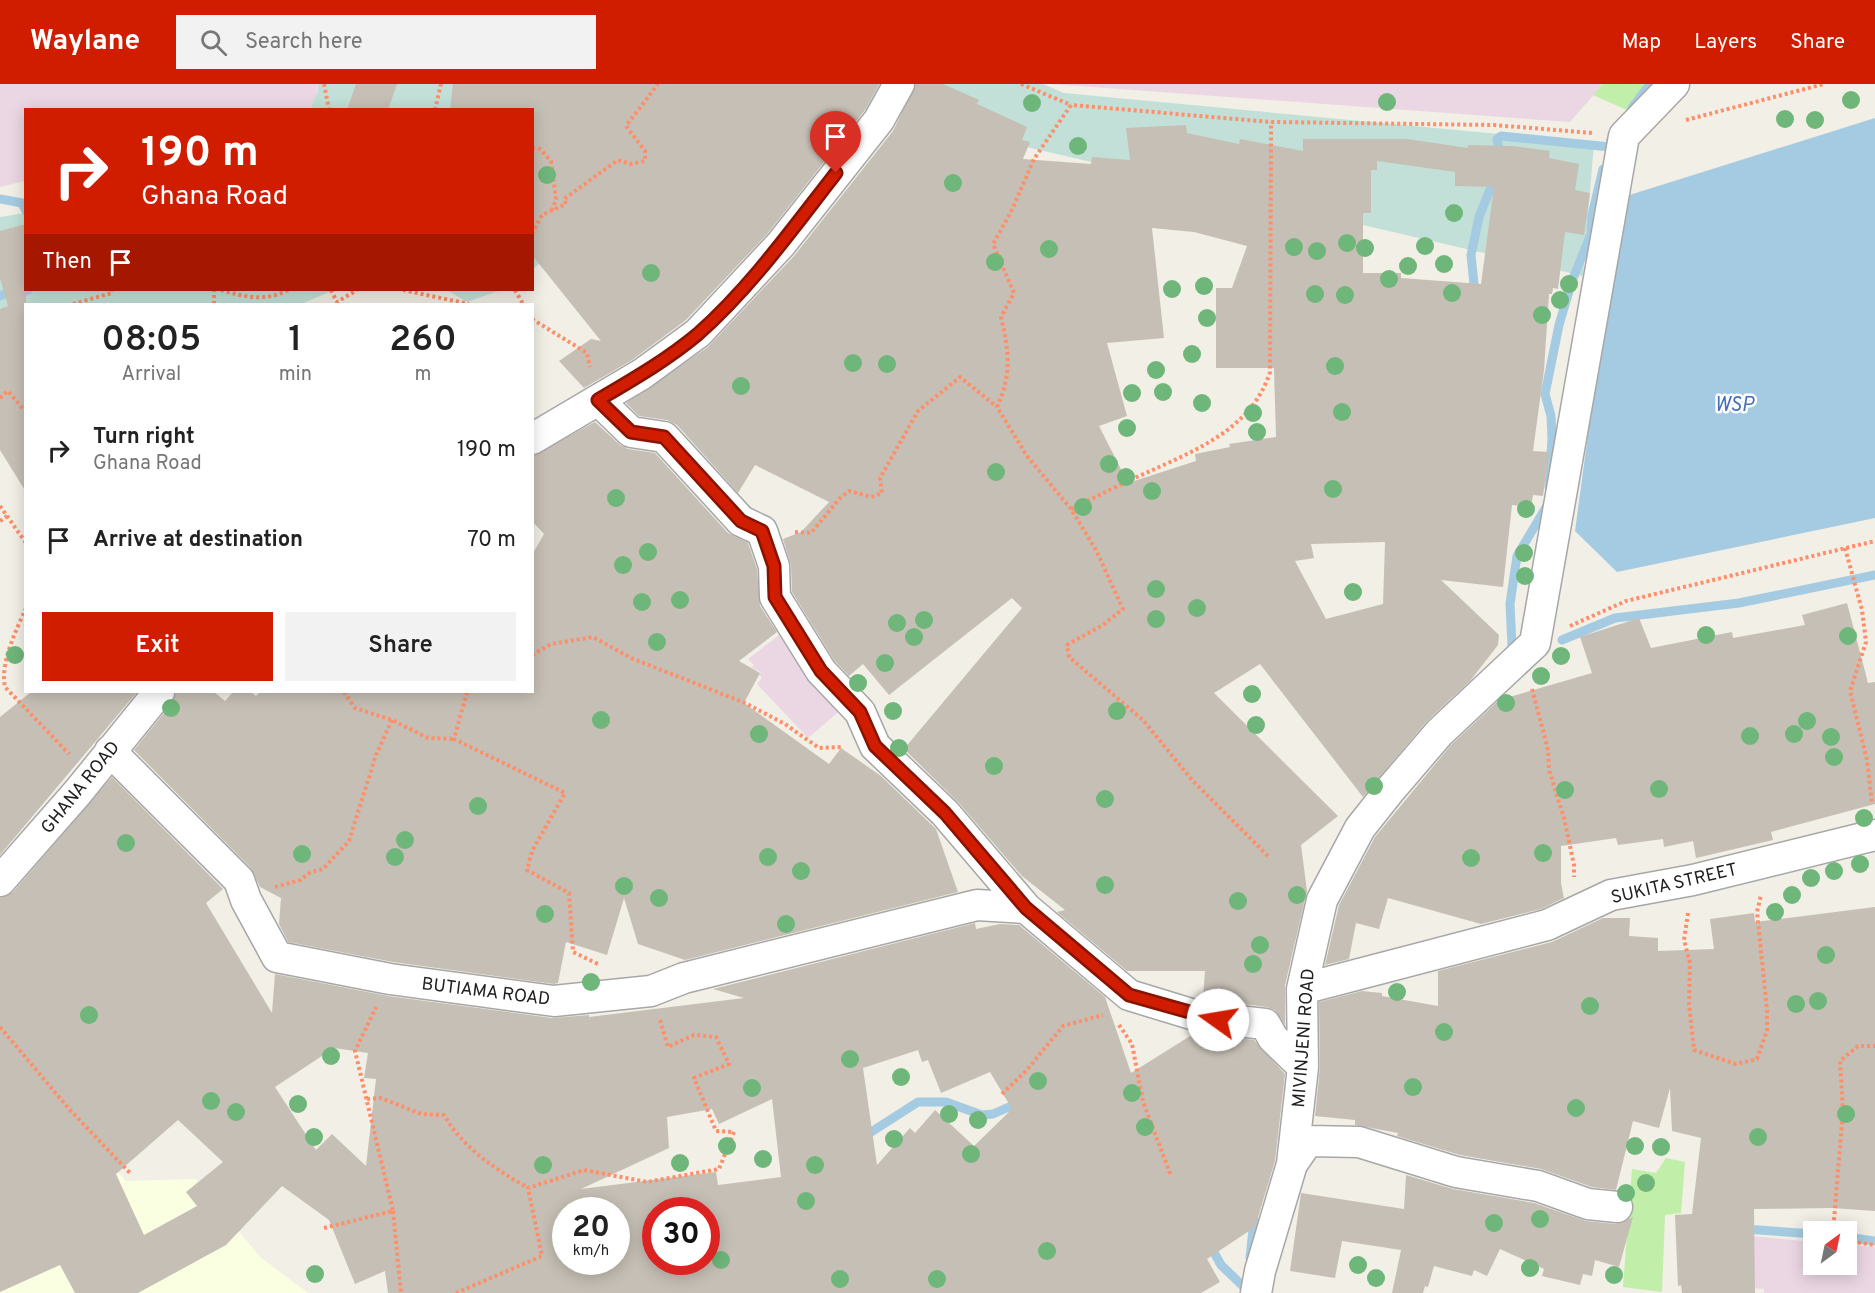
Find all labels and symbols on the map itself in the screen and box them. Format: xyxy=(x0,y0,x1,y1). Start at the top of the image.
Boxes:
pin xyxy=(810,111,861,173)
water label: WSP xyxy=(1714,393,1755,419)
street label: GHANA ROAD xyxy=(37,737,126,839)
street label: SUKITA STREET xyxy=(1609,859,1740,910)
street label: MIVINJENI ROAD xyxy=(1288,968,1321,1109)
street label: BUTIAMA ROAD xyxy=(420,973,551,1012)
position arrow xyxy=(1186,988,1250,1052)
speed limit sign: 30 xyxy=(642,1197,720,1275)
north arrow xyxy=(1803,1221,1857,1275)

